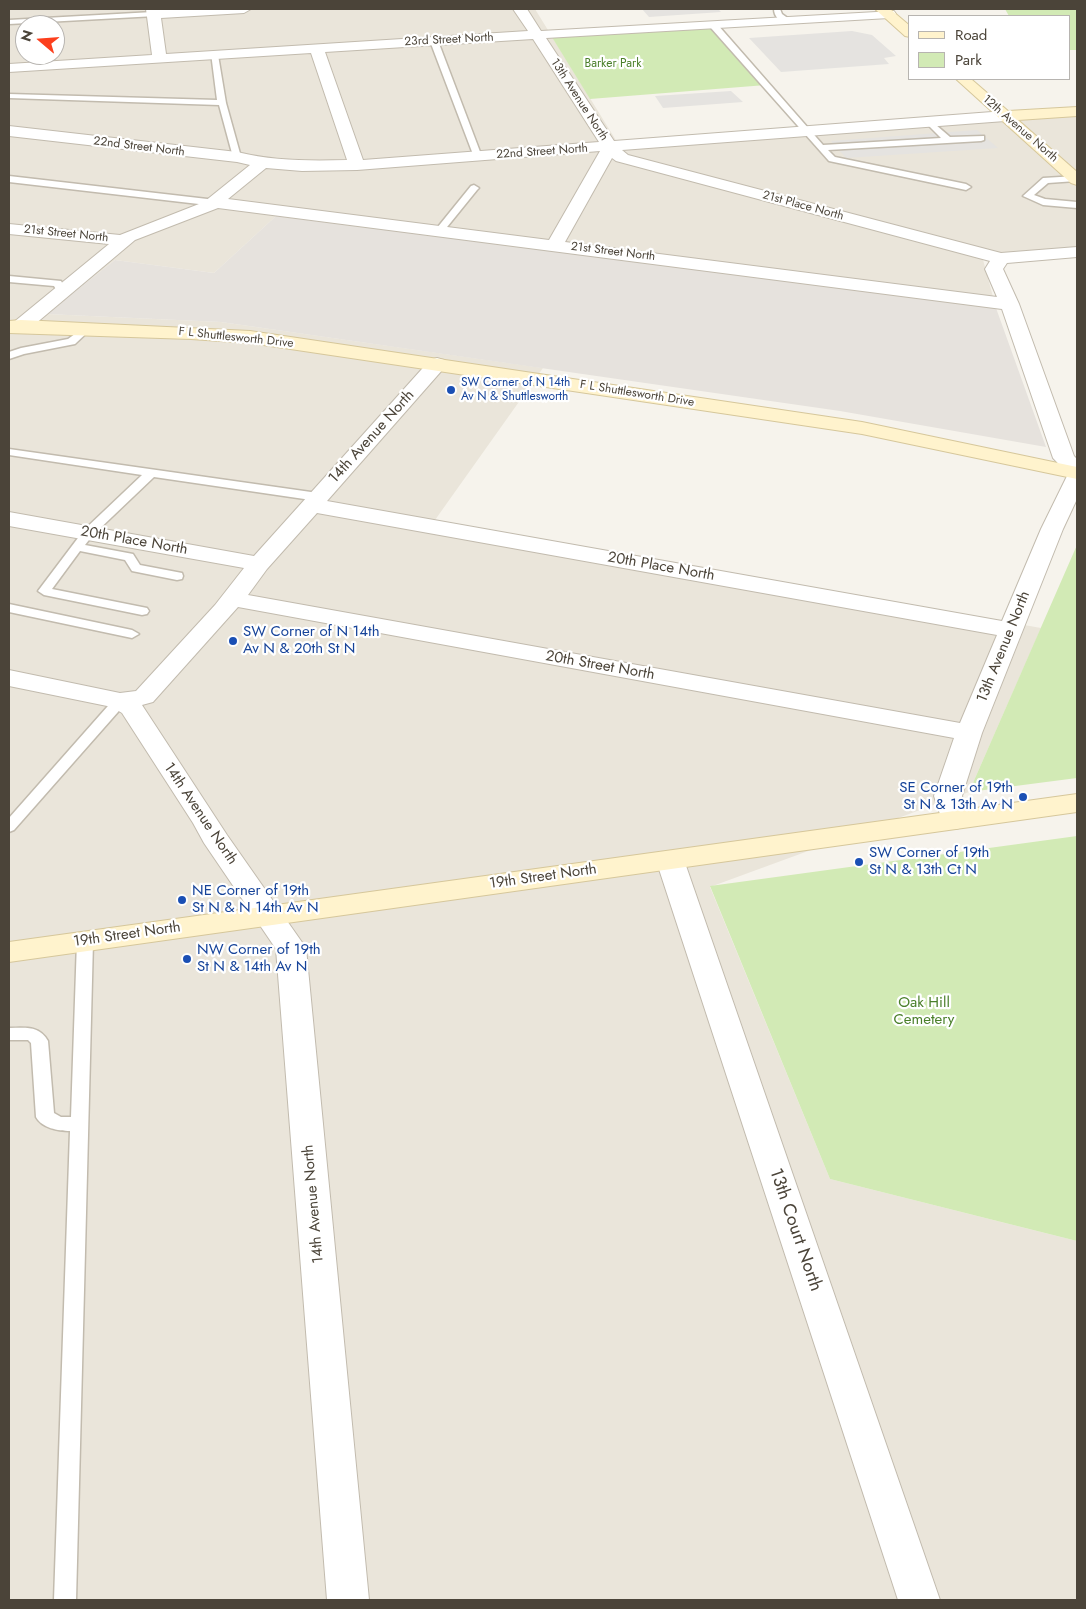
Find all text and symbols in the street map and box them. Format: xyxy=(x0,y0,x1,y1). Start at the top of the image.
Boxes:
north arrow xyxy=(15,15,65,65)
legend xyxy=(908,15,1071,80)
text: Road xyxy=(955,24,987,46)
text: N xyxy=(15,27,38,44)
street label: 23rd Street North xyxy=(404,30,494,50)
text: Park xyxy=(955,49,982,71)
street label: 13th Avenue North xyxy=(547,56,611,144)
park label: Barker Park xyxy=(585,57,641,71)
street label: 12th Avenue North xyxy=(979,92,1061,166)
street label: 22nd Street North xyxy=(93,134,185,160)
street label: 22nd Street North xyxy=(496,142,588,162)
street label: 21st Place North xyxy=(761,188,845,224)
street label: 21st Street North xyxy=(23,222,109,246)
street label: 21st Street North xyxy=(570,240,656,264)
street label: F L Shuttlesworth Drive xyxy=(178,325,294,351)
place label: SW Corner of N 14th Av N & Shuttlesworth xyxy=(461,376,570,404)
street label: F L Shuttlesworth Drive xyxy=(579,378,695,410)
marker: SW Corner of N 14th Av N & Shuttlesworth xyxy=(445,384,457,396)
street label: 14th Avenue North xyxy=(325,387,419,487)
street label: 20th Place North xyxy=(79,523,189,559)
street label: 20th Place North xyxy=(606,549,716,585)
street label: 13th Avenue North xyxy=(973,589,1035,705)
place label: SW Corner of N 14th Av N & 20th St N xyxy=(243,623,379,658)
marker: SW Corner of N 14th Av N & 20th St N xyxy=(227,635,239,647)
street label: 20th Street North xyxy=(544,648,656,684)
street label: 14th Avenue North xyxy=(159,760,241,868)
place label: SE Corner of 19th St N & 13th Av N xyxy=(899,779,1013,814)
marker: SE Corner of 19th St N & 13th Av N xyxy=(1017,791,1029,803)
place label: SW Corner of 19th St N & 13th Ct N xyxy=(869,844,989,879)
marker: SW Corner of 19th St N & 13th Ct N xyxy=(853,856,865,868)
street label: 19th Street North xyxy=(488,861,598,893)
place label: NE Corner of 19th St N & N 14th Av N xyxy=(192,882,319,917)
marker: NE Corner of 19th St N & N 14th Av N xyxy=(176,894,188,906)
street label: 19th Street North xyxy=(72,919,182,951)
place label: NW Corner of 19th St N & 14th Av N xyxy=(197,941,321,976)
marker: NW Corner of 19th St N & 14th Av N xyxy=(181,953,193,965)
park label: Oak Hill Cemetery xyxy=(894,994,954,1029)
street label: 14th Avenue North xyxy=(300,1144,328,1264)
street label: 13th Court North xyxy=(764,1166,826,1294)

